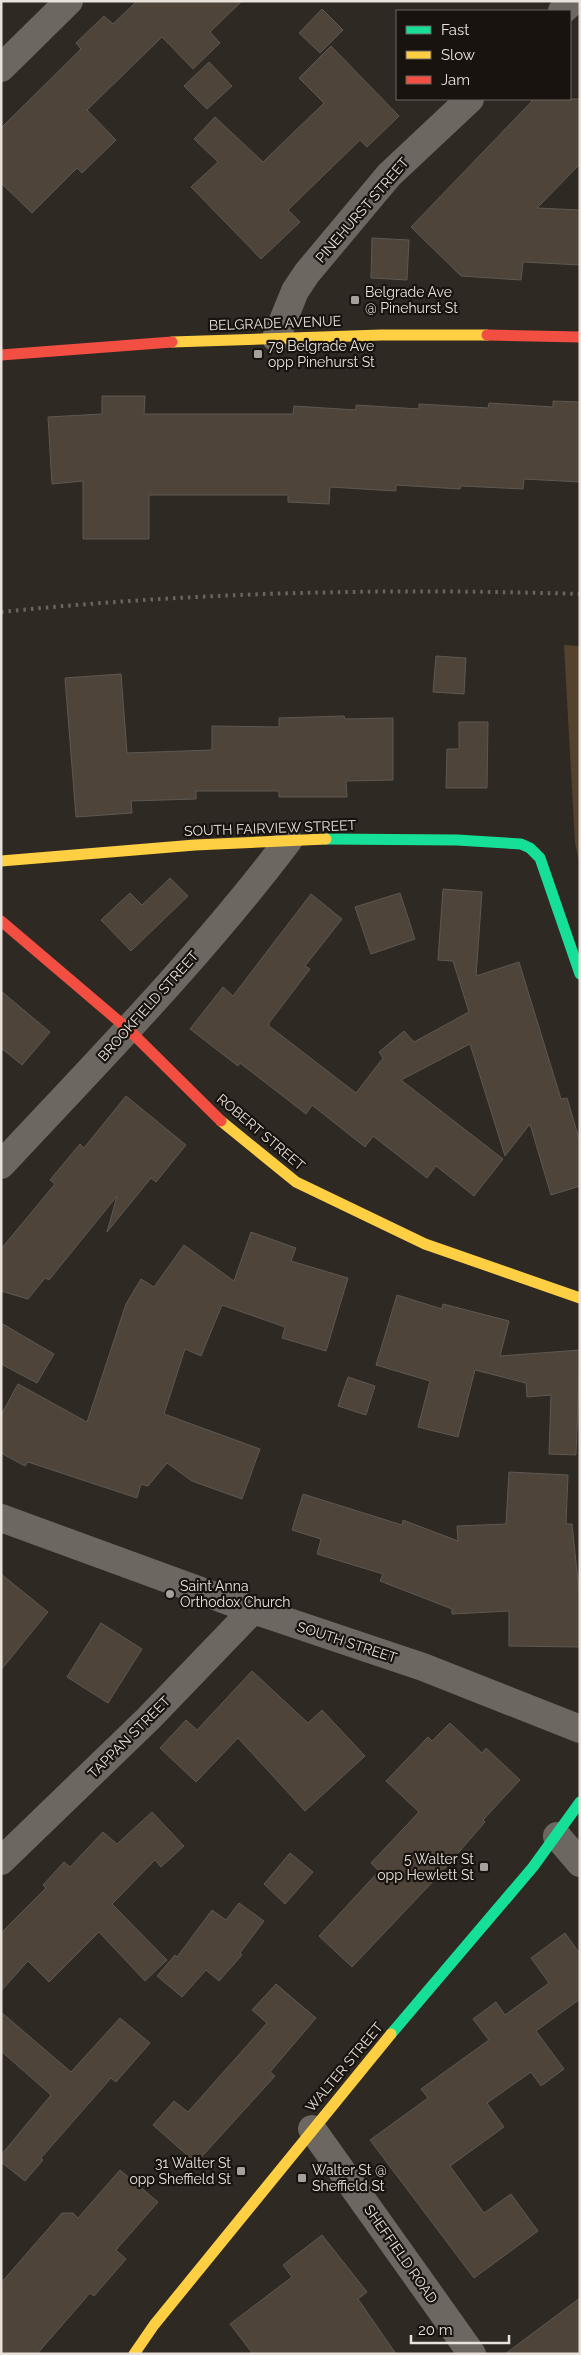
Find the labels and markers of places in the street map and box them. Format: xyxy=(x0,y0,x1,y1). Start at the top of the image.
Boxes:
place label: Belgrade Ave @ Pinehurst St xyxy=(365,284,458,316)
marker: Belgrade Ave @ Pinehurst St xyxy=(349,294,361,306)
place label: 79 Belgrade Ave opp Pinehurst St xyxy=(268,338,375,370)
marker: 79 Belgrade Ave opp Pinehurst St xyxy=(252,348,264,360)
place label: Saint Anna Orthodox Church xyxy=(180,1578,291,1610)
marker: Saint Anna Orthodox Church xyxy=(164,1588,176,1600)
place label: 5 Walter St opp Hewlett St xyxy=(377,1851,474,1883)
marker: 5 Walter St opp Hewlett St xyxy=(478,1861,490,1873)
place label: 31 Walter St opp Sheffield St xyxy=(129,2155,231,2187)
place label: Walter St @ Sheffield St xyxy=(312,2162,387,2194)
marker: 31 Walter St opp Sheffield St xyxy=(235,2165,247,2177)
marker: Walter St @ Sheffield St xyxy=(296,2172,308,2184)

